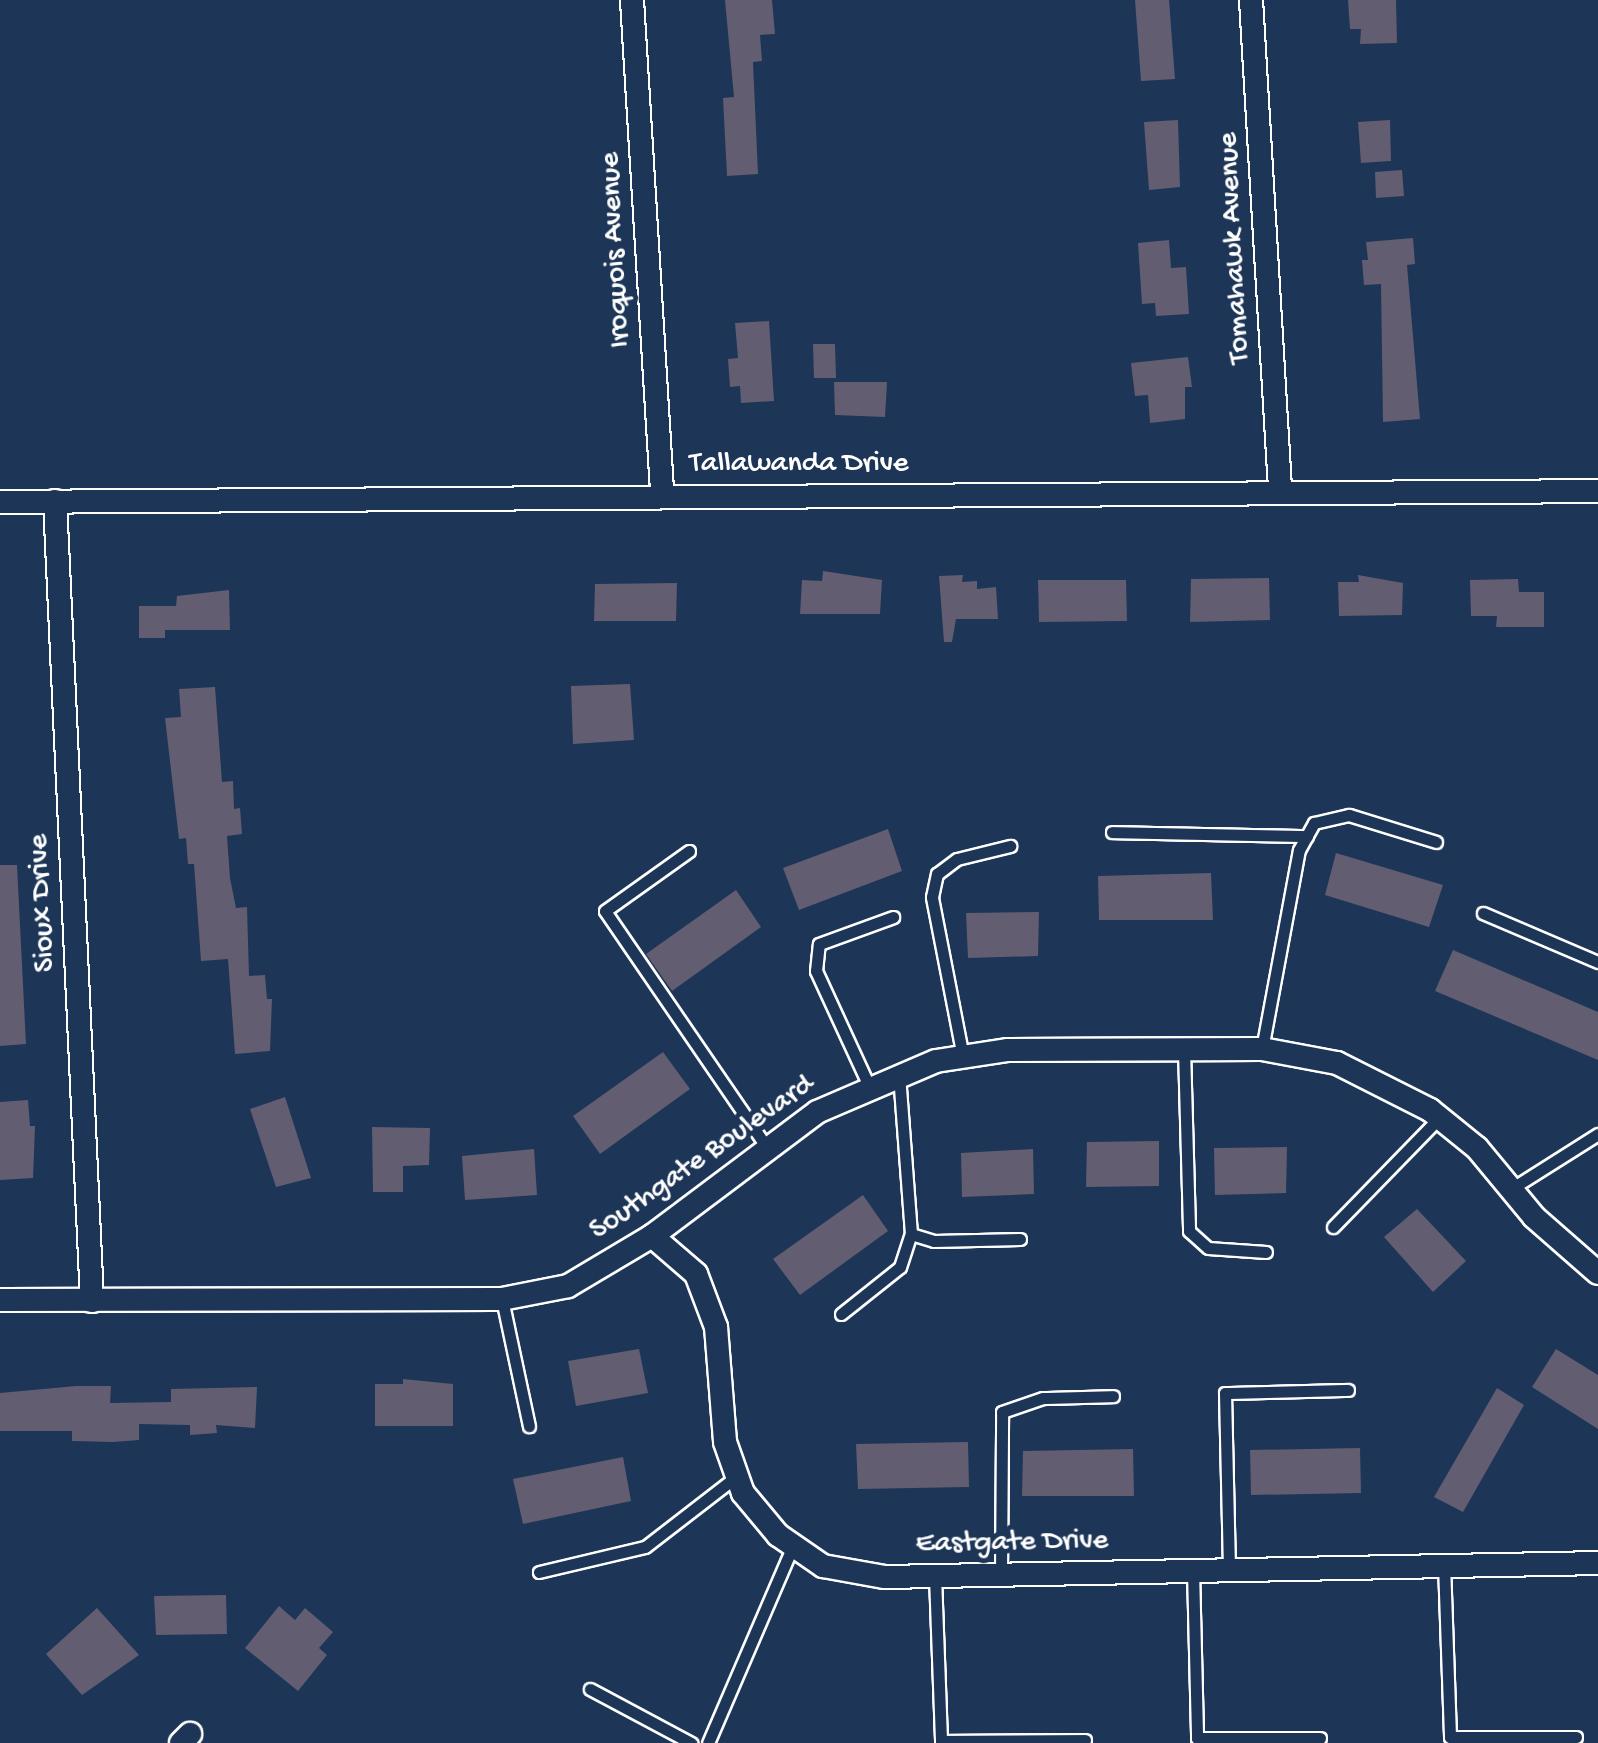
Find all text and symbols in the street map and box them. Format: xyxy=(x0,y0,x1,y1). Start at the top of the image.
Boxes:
street label: Tomahawk Avenue xyxy=(1212,131,1260,365)
street label: Iroquois Avenue xyxy=(594,151,640,349)
street label: Tallawanda Drive xyxy=(690,447,908,483)
street label: Sioux Drive xyxy=(22,833,66,973)
street label: Southgate Boulevard xyxy=(584,1068,822,1250)
street label: Eastgate Drive xyxy=(915,1524,1109,1564)

